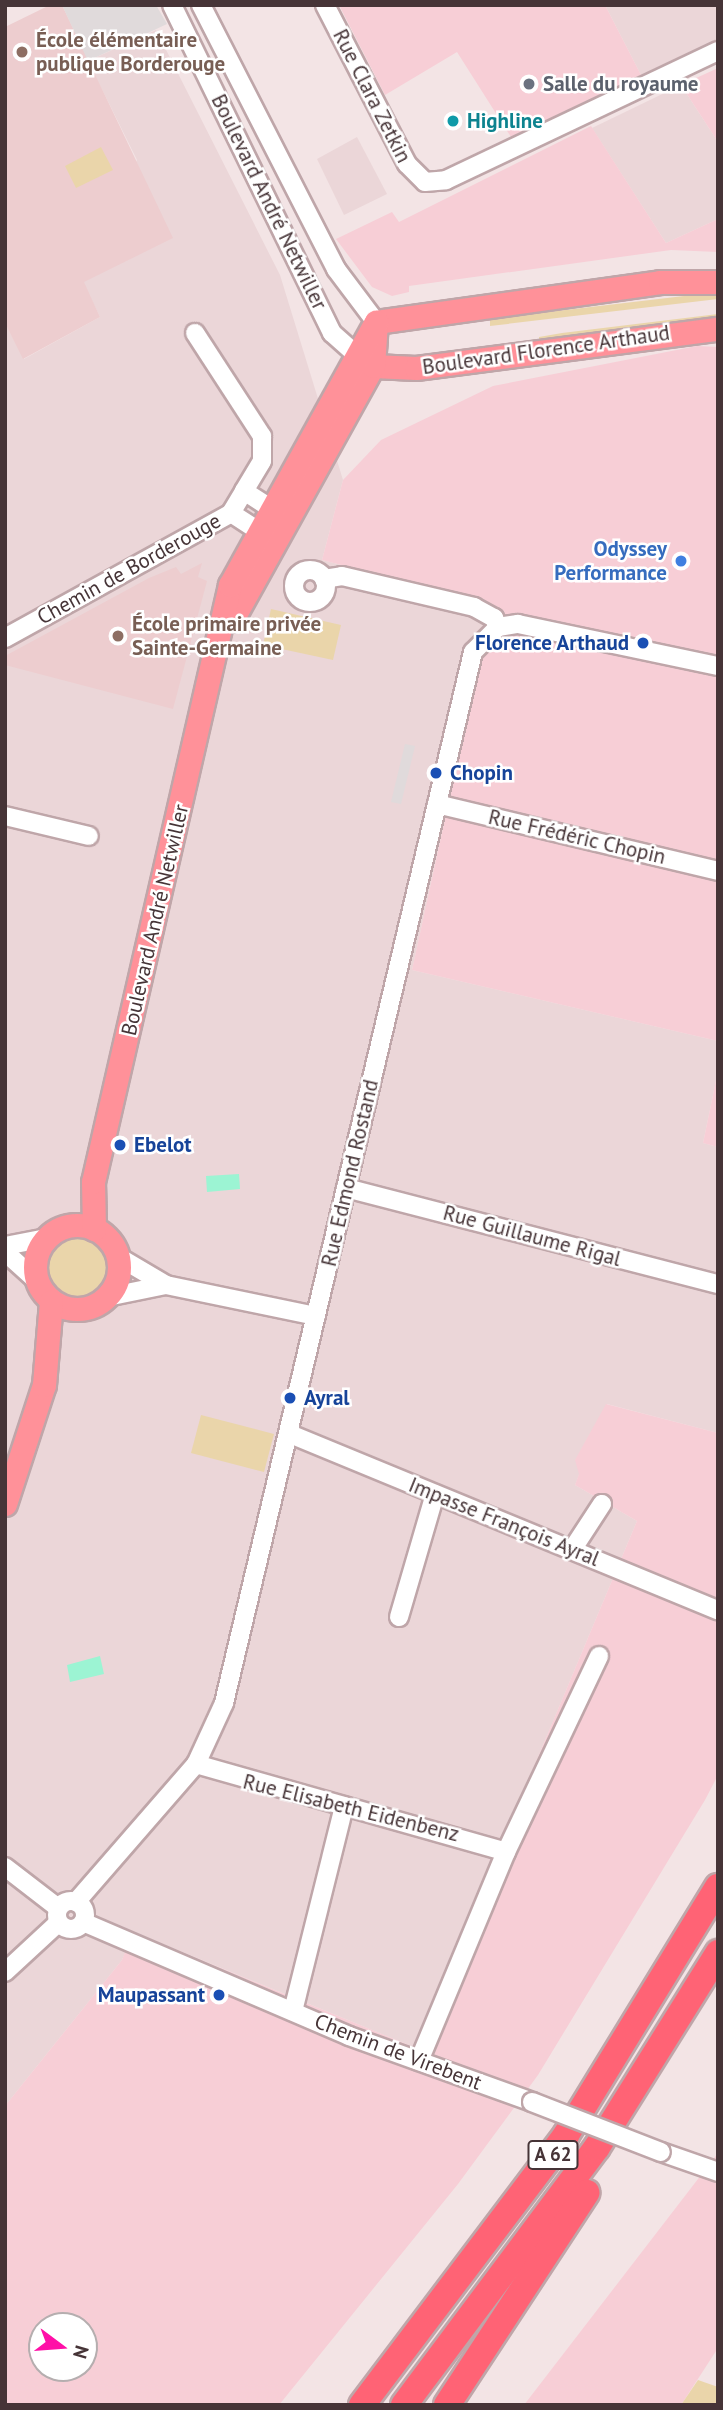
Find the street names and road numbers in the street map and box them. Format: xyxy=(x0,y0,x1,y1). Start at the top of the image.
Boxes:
street label: Rue Clara Zetkin xyxy=(327,25,417,167)
street label: Boulevard André Netwiller xyxy=(206,90,332,314)
street label: Boulevard Florence Arthaud xyxy=(420,320,672,380)
street label: Chemin de Borderouge xyxy=(33,508,225,630)
street label: Boulevard André Netwiller xyxy=(116,802,194,1038)
street label: Rue Frédéric Chopin xyxy=(486,804,668,870)
street label: Rue Edmond Rostand xyxy=(316,1077,384,1269)
street label: Rue Guillaume Rigal xyxy=(440,1200,624,1272)
street label: Impasse François Ayral xyxy=(405,1472,603,1572)
street label: Rue Elisabeth Eidenbenz xyxy=(240,1769,462,1847)
street label: Chemin de Virebent xyxy=(311,2008,485,2096)
road number: A 62 xyxy=(527,2140,579,2170)

